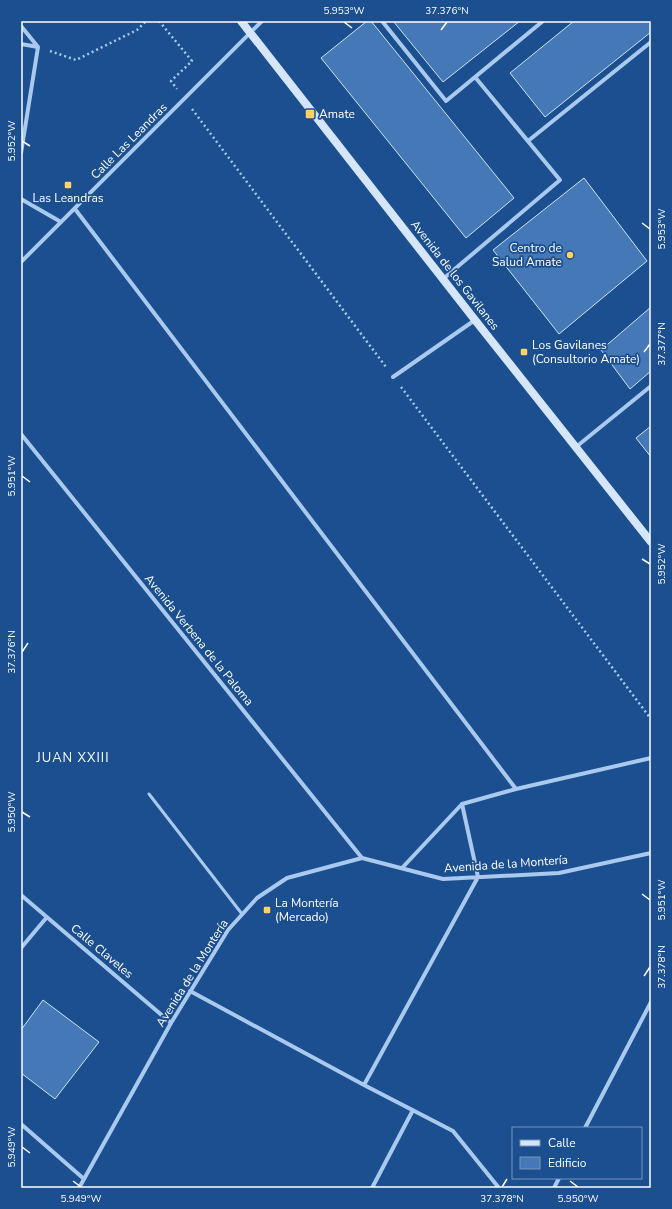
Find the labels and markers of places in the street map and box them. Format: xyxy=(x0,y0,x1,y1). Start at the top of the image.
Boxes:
place label: Amate xyxy=(319,106,355,122)
marker: Amate xyxy=(304,108,316,120)
marker: Las Leandras xyxy=(63,180,73,190)
place label: Las Leandras xyxy=(32,190,104,206)
place label: Centro de Salud Amate xyxy=(492,240,562,270)
marker: Centro de Salud Amate xyxy=(565,250,575,260)
place label: Los Gavilanes (Consultorio Amate) xyxy=(532,337,640,367)
marker: Los Gavilanes (Consultorio Amate) xyxy=(519,347,529,357)
place label: La Montería (Mercado) xyxy=(275,895,339,925)
marker: La Montería (Mercado) xyxy=(262,905,272,915)

